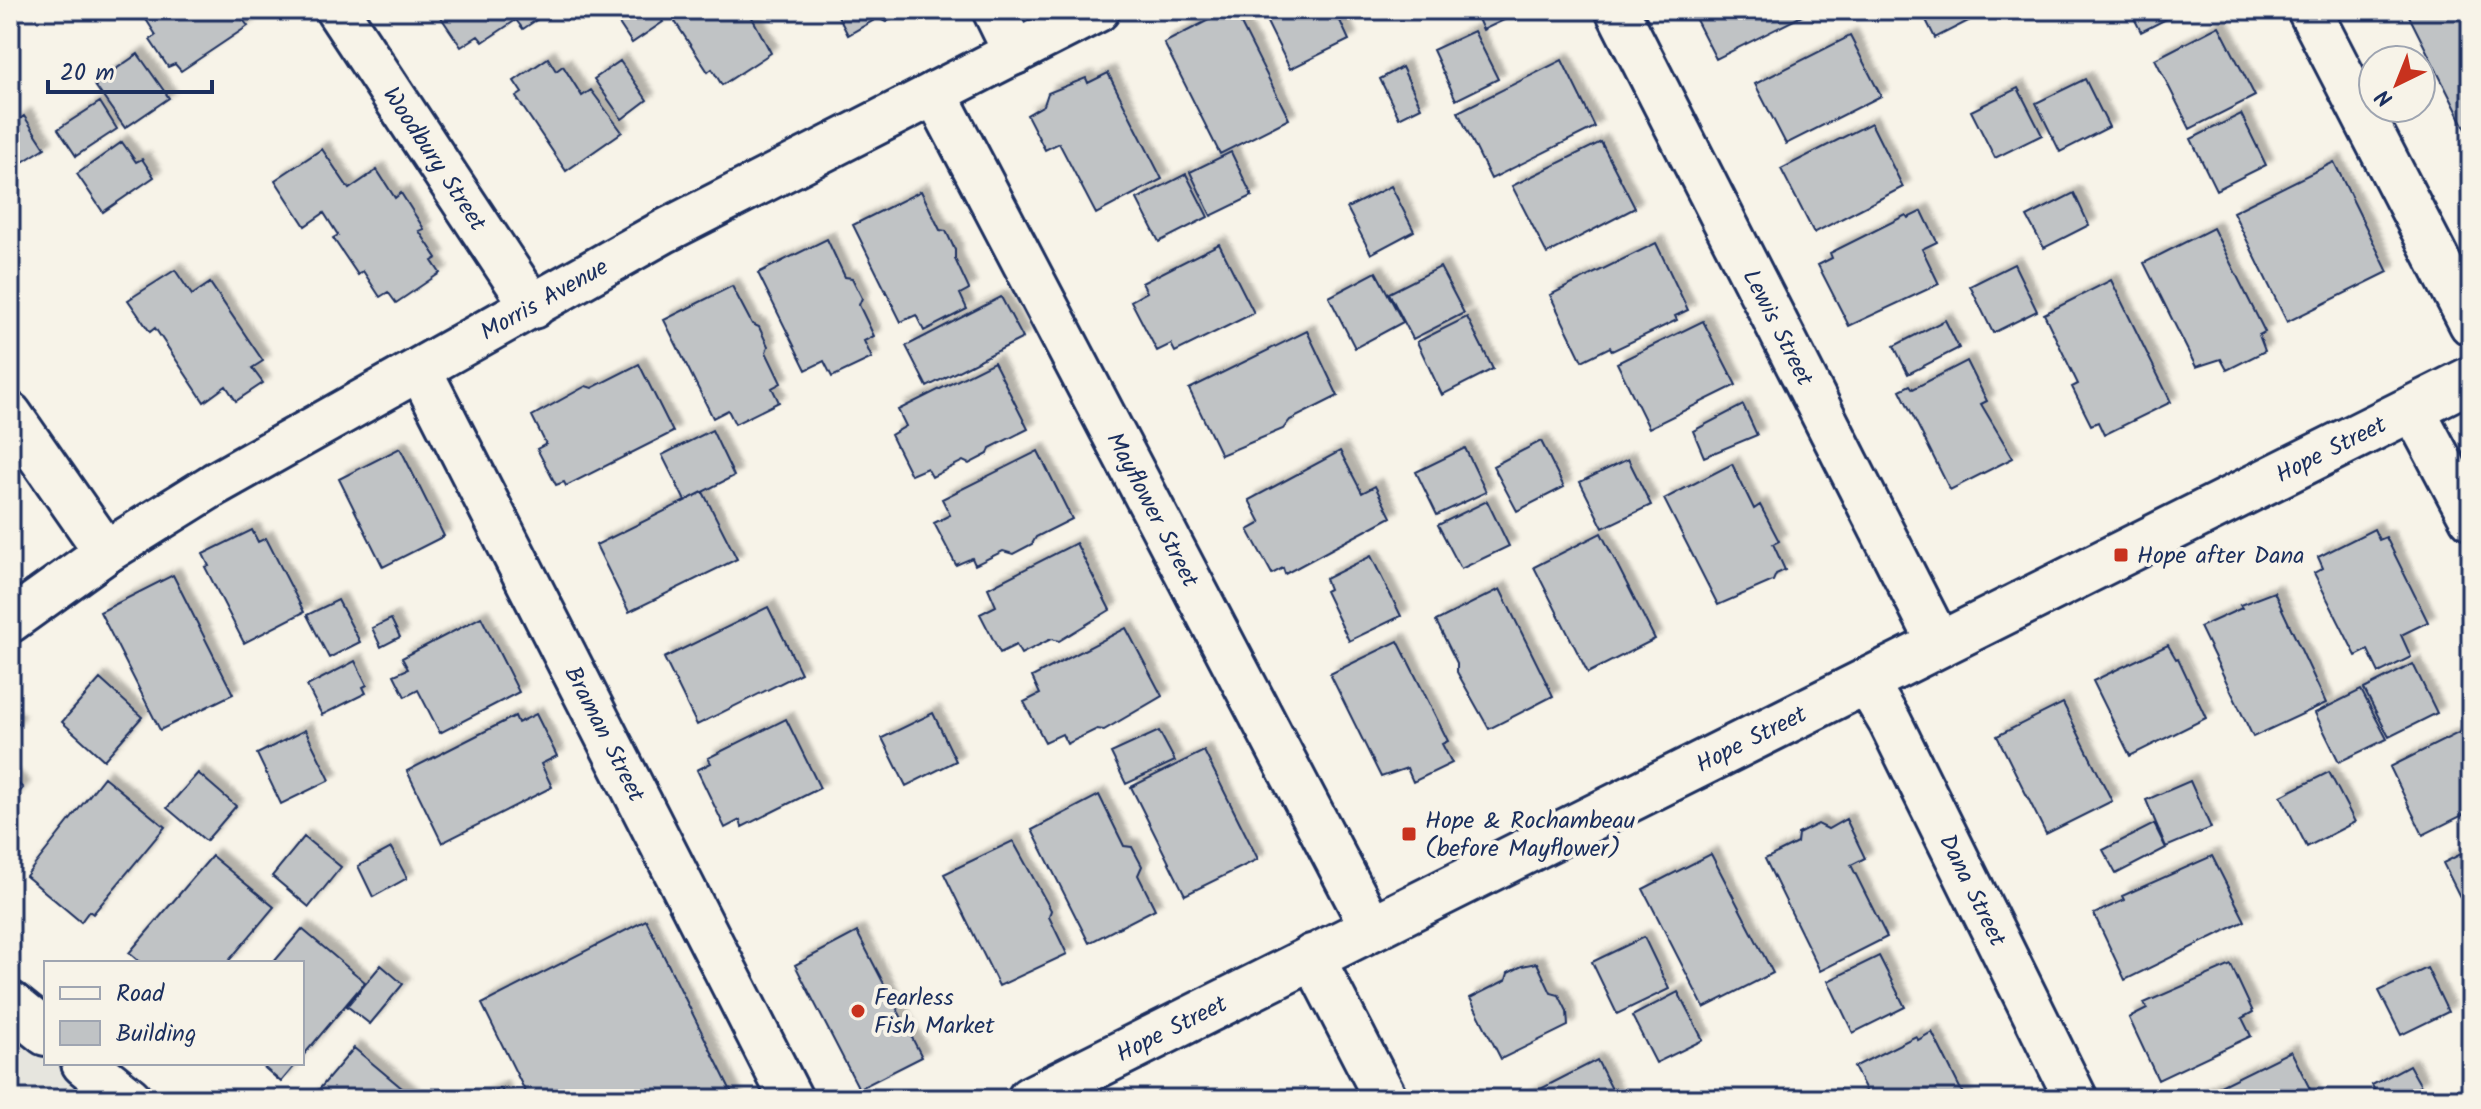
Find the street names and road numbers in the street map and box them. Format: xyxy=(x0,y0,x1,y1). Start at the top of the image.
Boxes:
street label: Woodbury Street xyxy=(372,79,496,240)
street label: Morris Avenue xyxy=(473,249,616,352)
street label: Lewis Street xyxy=(1731,263,1823,394)
street label: Hope Street xyxy=(2269,406,2394,495)
street label: Mayflower Street xyxy=(1095,425,1209,595)
street label: Braman Street xyxy=(553,659,655,810)
street label: Hope Street xyxy=(1689,696,1815,784)
street label: Dana Street xyxy=(1927,828,2016,954)
street label: Hope Street xyxy=(1110,985,1235,1074)

